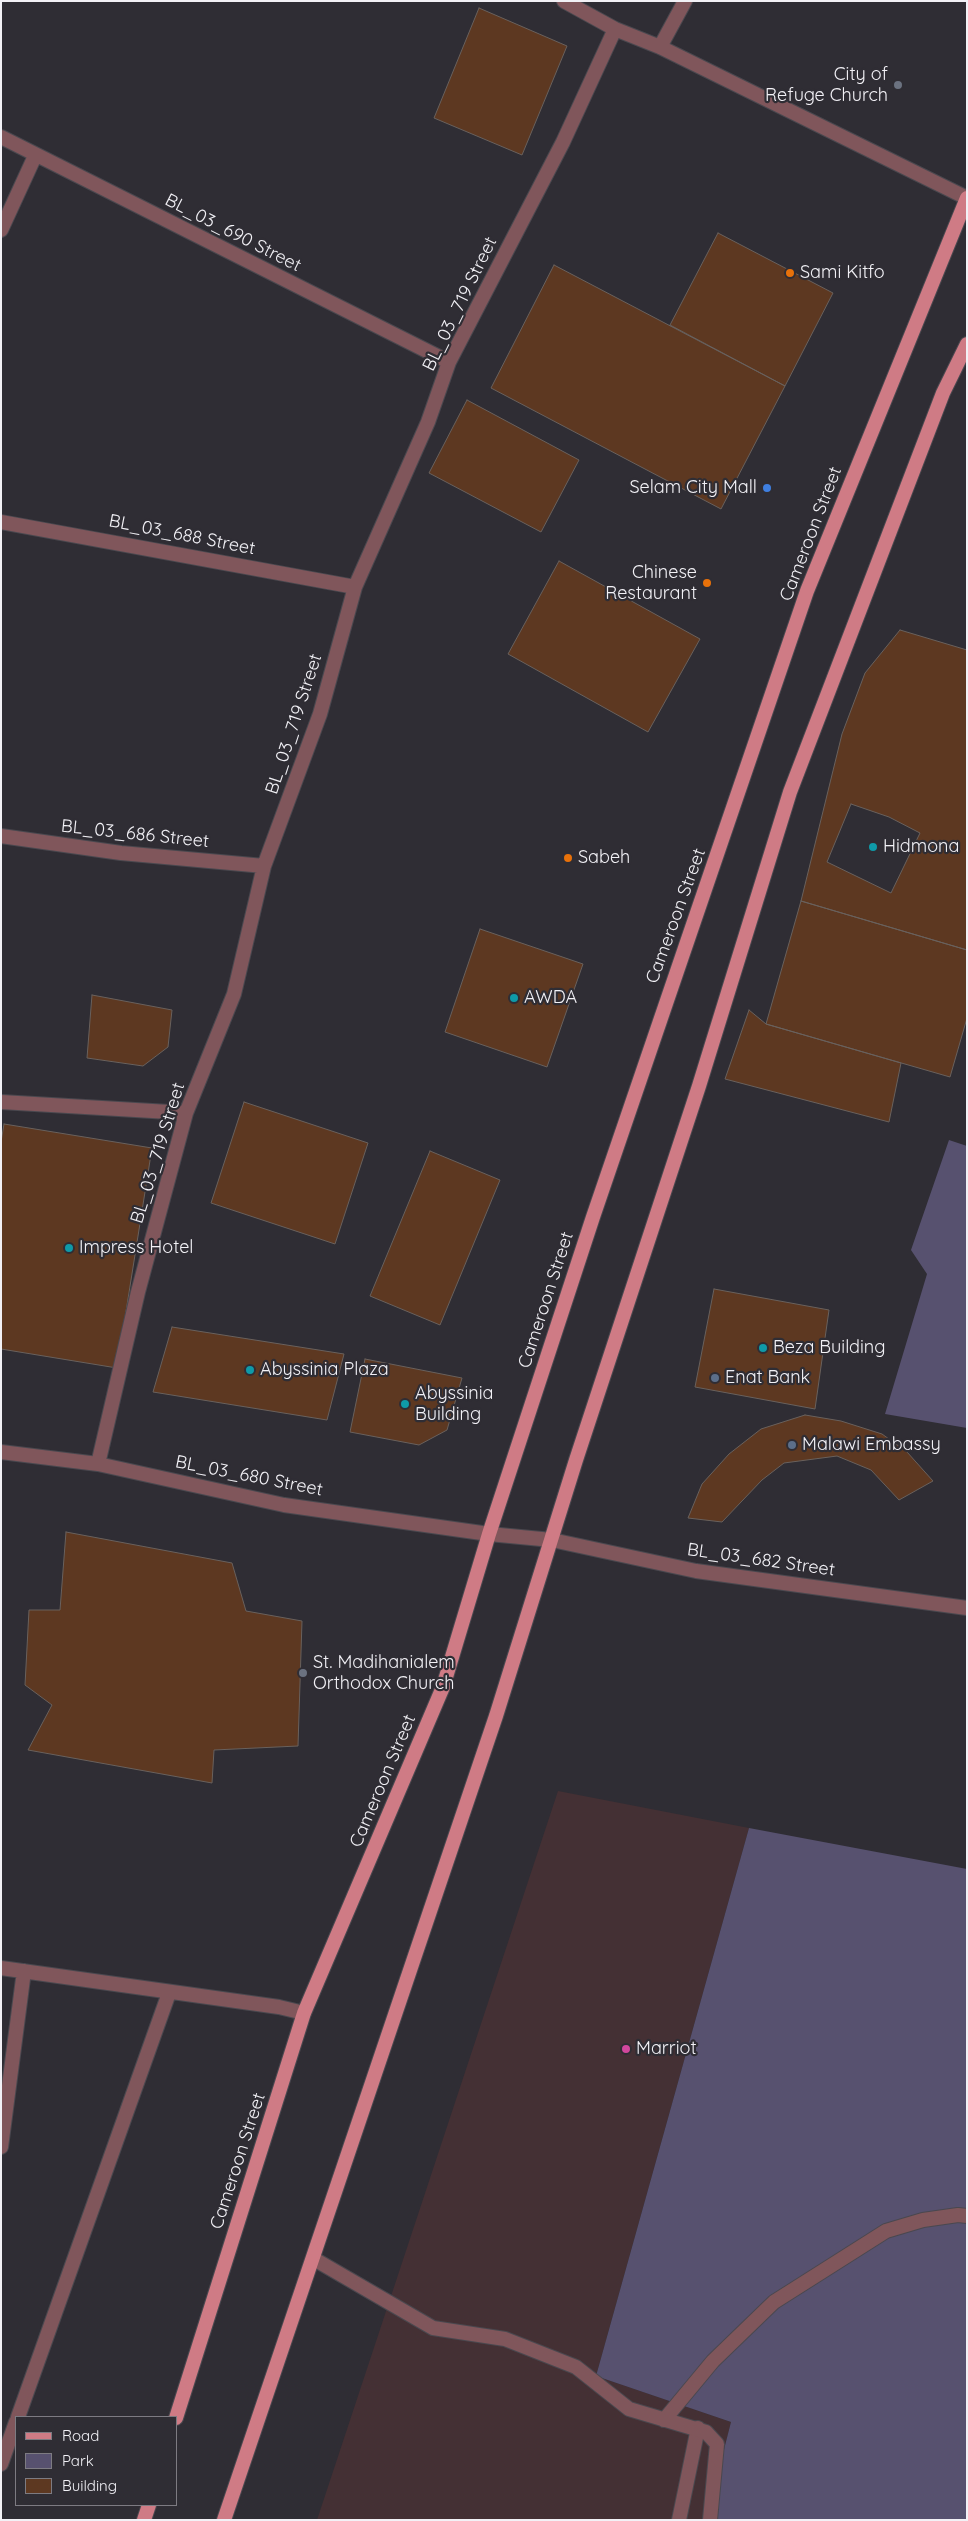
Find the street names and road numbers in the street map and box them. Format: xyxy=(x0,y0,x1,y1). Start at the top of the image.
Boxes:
street label: BL_03_690 Street xyxy=(161,189,305,277)
street label: BL_03_719 Street xyxy=(418,233,502,375)
street label: Cameroon Street xyxy=(775,464,847,604)
street label: BL_03_688 Street xyxy=(107,510,257,560)
street label: BL_03_719 Street xyxy=(261,651,327,797)
street label: BL_03_686 Street xyxy=(60,815,210,853)
street label: Cameroon Street xyxy=(642,846,710,986)
street label: BL_03_719 Street xyxy=(126,1080,190,1226)
street label: Cameroon Street xyxy=(514,1229,578,1371)
street label: BL_03_680 Street xyxy=(173,1451,325,1501)
street label: BL_03_682 Street xyxy=(686,1539,836,1581)
street label: Cameroon Street xyxy=(345,1711,421,1851)
street label: Cameroon Street xyxy=(206,2090,270,2232)

